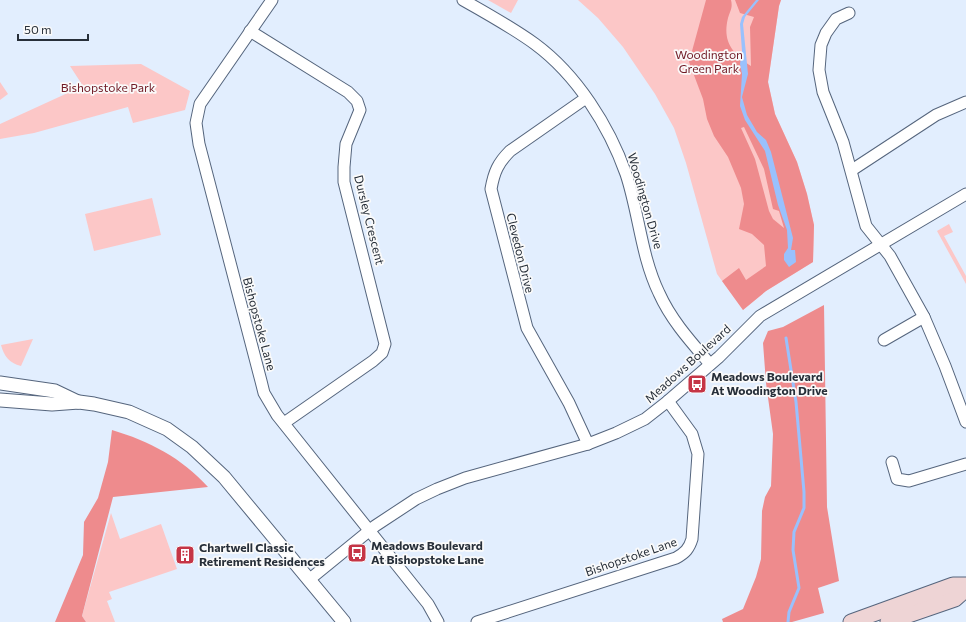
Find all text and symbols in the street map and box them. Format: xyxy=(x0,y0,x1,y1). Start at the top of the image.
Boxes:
scale bar xyxy=(18,16,88,42)
text: 50 m xyxy=(24,22,52,36)
park label: Woodington Green Park xyxy=(675,47,743,75)
park label: Bishopstoke Park xyxy=(61,80,156,94)
street label: Woodington Drive xyxy=(626,151,666,250)
street label: Dursley Crescent xyxy=(352,173,388,266)
street label: Clevedon Drive xyxy=(504,211,538,294)
street label: Bishopstoke Lane xyxy=(241,276,279,372)
street label: Meadows Boulevard xyxy=(642,321,733,405)
place label: Meadows Boulevard At Woodington Drive xyxy=(711,369,828,397)
bus stop icon: Meadows Boulevard At Woodington Drive xyxy=(686,373,708,395)
street label: Bishopstoke Lane xyxy=(583,534,678,578)
place label: Meadows Boulevard At Bishopstoke Lane xyxy=(371,538,484,566)
place label: Chartwell Classic Retirement Residences xyxy=(199,540,325,568)
bus stop icon: Meadows Boulevard At Bishopstoke Lane xyxy=(346,542,368,564)
building icon: Chartwell Classic Retirement Residences xyxy=(174,544,196,566)

